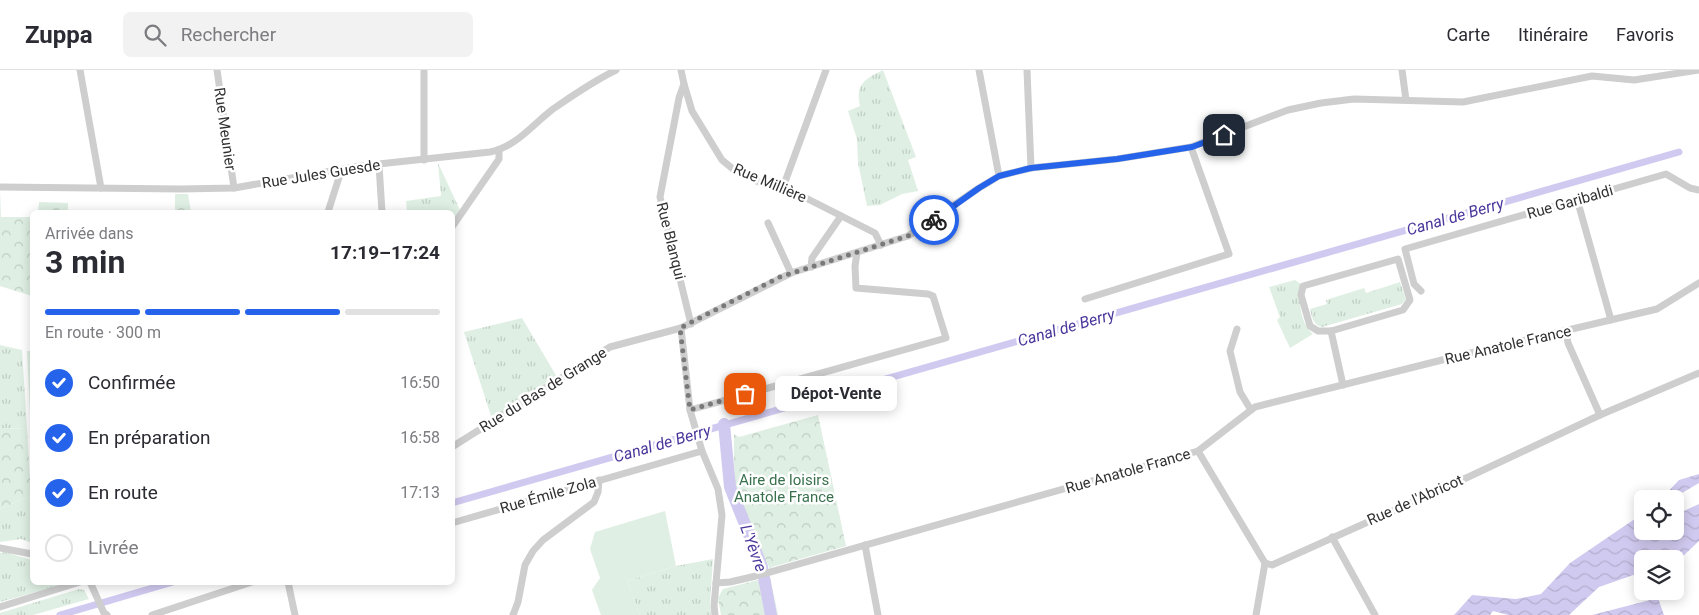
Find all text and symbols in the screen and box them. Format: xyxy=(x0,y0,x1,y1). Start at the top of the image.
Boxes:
search box xyxy=(123,12,473,57)
text: Zuppa xyxy=(25,21,93,49)
icon: search xyxy=(141,21,169,49)
text: Rechercher xyxy=(181,23,276,46)
text: Carte xyxy=(1447,24,1490,45)
text: Itinéraire xyxy=(1518,24,1588,45)
text: Favoris xyxy=(1616,24,1674,45)
street label: Rue Meunier xyxy=(210,86,240,172)
pin xyxy=(1203,114,1245,156)
icon: home xyxy=(1210,121,1238,149)
street label: Rue Jules Guesde xyxy=(261,156,381,192)
street label: Rue Millière xyxy=(731,160,809,206)
street label: Rue Garibaldi xyxy=(1525,181,1615,223)
water label: Canal de Berry xyxy=(1404,193,1506,239)
courier xyxy=(909,195,959,245)
street label: Rue Blanqui xyxy=(653,200,689,282)
icon: bike xyxy=(920,206,948,234)
text: Arrivée dans xyxy=(45,224,134,243)
text: 17:19–17:24 xyxy=(330,241,440,264)
text: 3 min xyxy=(45,243,125,281)
water label: Canal de Berry xyxy=(1015,304,1117,350)
street label: Rue Anatole France xyxy=(1443,322,1573,368)
text: En route · 300 m xyxy=(45,323,161,342)
street label: Rue du Bas de Grange xyxy=(476,344,610,436)
icon: check xyxy=(45,369,73,397)
text: Confirmée xyxy=(88,371,175,394)
text: 16:50 xyxy=(400,373,440,392)
pin xyxy=(724,373,766,415)
callout: Dépot-Vente xyxy=(775,376,898,412)
icon: bag xyxy=(731,380,759,408)
text: Dépot-Vente xyxy=(791,384,881,403)
water label: Canal de Berry xyxy=(611,420,713,466)
icon: check xyxy=(45,424,73,452)
text: En préparation xyxy=(88,426,211,449)
text: 16:58 xyxy=(400,428,440,447)
street label: Rue Anatole France xyxy=(1063,445,1193,497)
park label: Aire de loisirs Anatole France xyxy=(734,471,834,506)
street label: Rue de l'Abricot xyxy=(1364,471,1466,529)
street label: Rue Émile Zola xyxy=(498,473,598,517)
icon: check xyxy=(45,479,73,507)
text: En route xyxy=(88,481,158,504)
text: 17:13 xyxy=(400,483,440,502)
map controls xyxy=(1634,490,1684,600)
button: locate xyxy=(1634,490,1684,540)
water label: L'Yèvre xyxy=(736,522,771,574)
text: Livrée xyxy=(88,536,138,559)
button: layers xyxy=(1634,550,1684,600)

